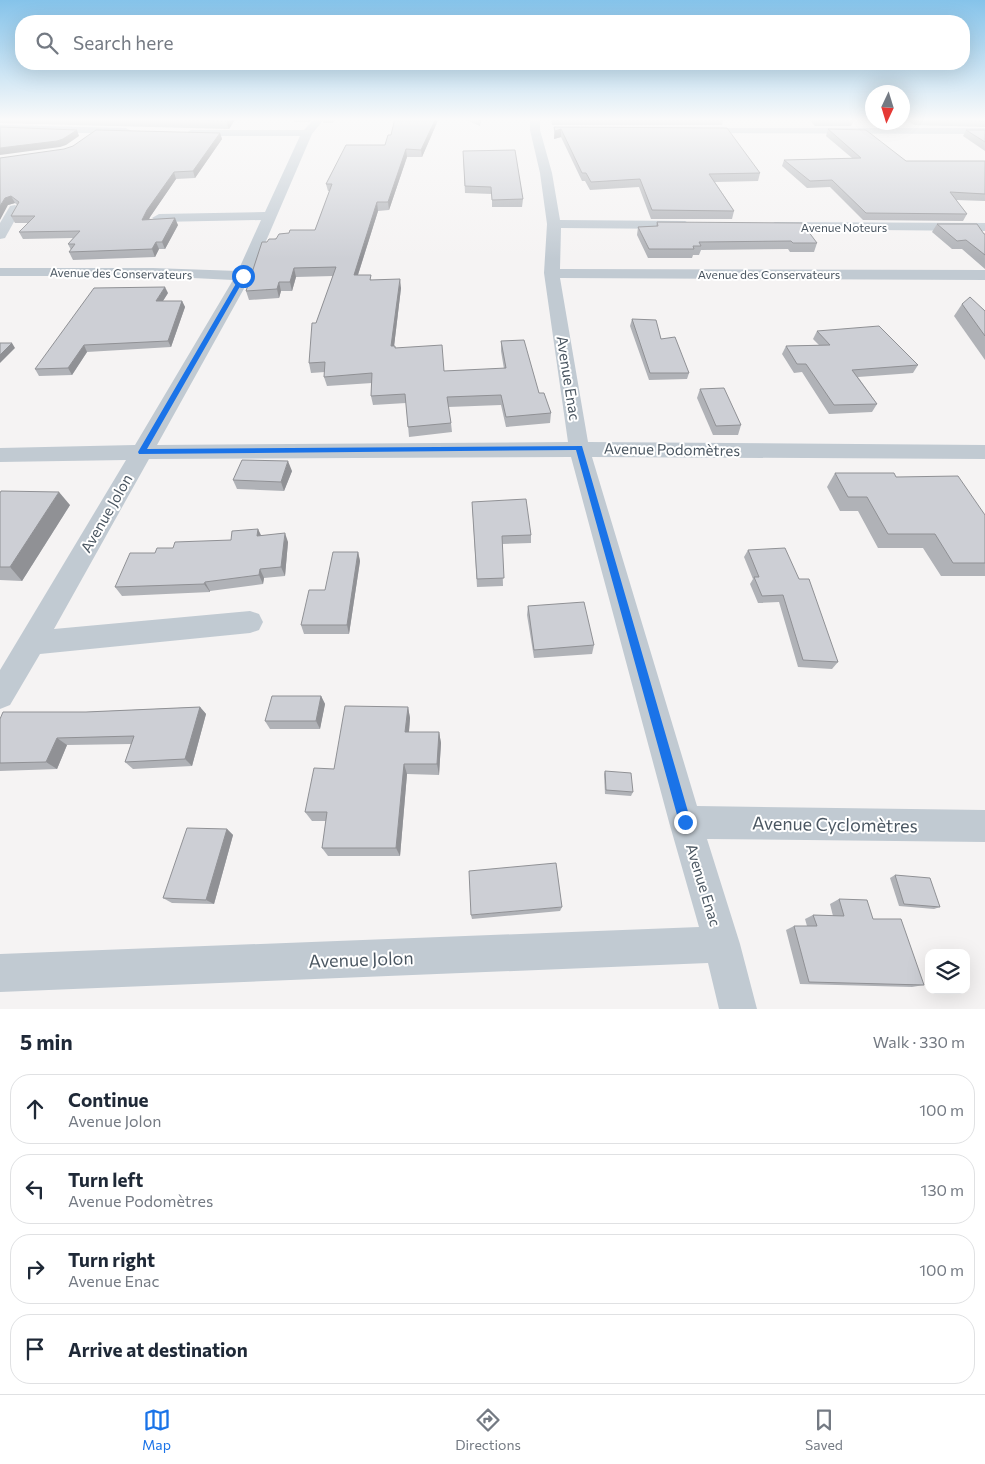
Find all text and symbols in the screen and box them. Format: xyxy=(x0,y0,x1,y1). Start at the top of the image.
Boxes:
search box xyxy=(15,15,970,70)
icon: search xyxy=(33,29,61,57)
text: Search here xyxy=(73,31,173,54)
north arrow xyxy=(865,85,910,130)
street label: Avenue Noteurs xyxy=(801,220,887,234)
street label: Avenue des Conservateurs xyxy=(50,265,192,281)
route start xyxy=(232,265,255,288)
street label: Avenue des Conservateurs xyxy=(698,267,840,281)
street label: Avenue Enac xyxy=(553,334,585,422)
street label: Avenue Podomètres xyxy=(604,439,740,459)
street label: Avenue Jolon xyxy=(76,471,136,555)
route end xyxy=(674,811,697,834)
street label: Avenue Cyclomètres xyxy=(752,812,918,836)
street label: Avenue Enac xyxy=(683,841,725,929)
street label: Avenue Jolon xyxy=(308,946,414,972)
map controls xyxy=(925,949,970,994)
button: layers xyxy=(925,949,970,994)
text: 5 min xyxy=(20,1029,73,1054)
text: Walk · 330 m xyxy=(873,1032,965,1051)
text: Continue xyxy=(68,1088,148,1111)
icon: ahead xyxy=(21,1095,49,1123)
text: 100 m xyxy=(919,1100,964,1119)
text: Avenue Jolon xyxy=(68,1111,161,1130)
text: Turn left xyxy=(68,1168,143,1191)
icon: left xyxy=(21,1175,49,1203)
text: 130 m xyxy=(921,1180,964,1199)
text: Avenue Podomètres xyxy=(68,1191,213,1210)
text: Turn right xyxy=(68,1248,155,1271)
icon: right xyxy=(21,1255,49,1283)
text: 100 m xyxy=(919,1260,964,1279)
text: Avenue Enac xyxy=(68,1271,159,1290)
icon: arrive xyxy=(21,1335,49,1363)
text: Arrive at destination xyxy=(68,1338,248,1361)
tab: Map xyxy=(142,1406,171,1453)
tab: Directions xyxy=(455,1406,521,1453)
tab: Saved xyxy=(805,1406,843,1453)

